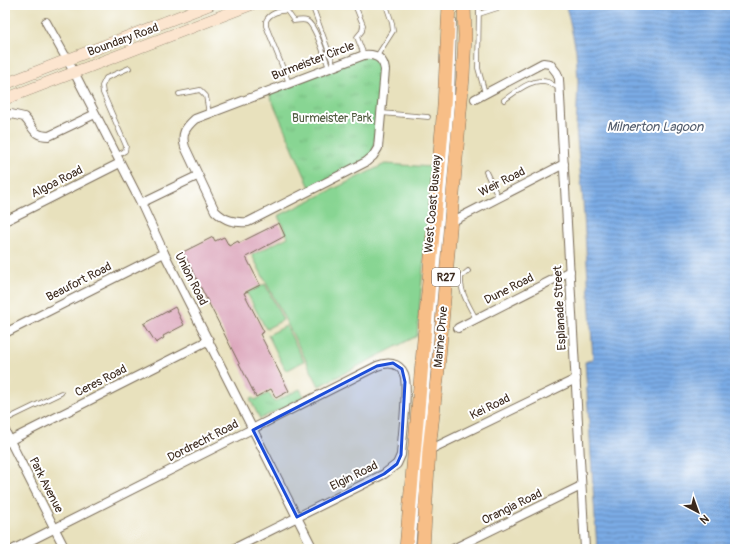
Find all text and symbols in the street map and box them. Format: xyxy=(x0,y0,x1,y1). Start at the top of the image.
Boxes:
street label: Boundary Road xyxy=(85,20,161,60)
street label: Burmeister Circle xyxy=(269,38,357,84)
park label: Burmeister Park xyxy=(292,111,372,126)
water label: Milnerton Lagoon xyxy=(607,119,704,135)
street label: West Coast Busway xyxy=(421,154,445,254)
street label: Algoa Road xyxy=(29,163,86,201)
street label: Weir Road xyxy=(476,164,528,200)
street label: Union Road xyxy=(171,250,211,308)
street label: Beaufort Road xyxy=(44,259,114,305)
street label: Esplanade Street xyxy=(550,265,570,351)
road number: R27 xyxy=(432,268,460,286)
street label: Dune Road xyxy=(482,270,536,308)
street label: Marine Drive xyxy=(431,306,451,368)
street label: Ceres Road xyxy=(73,362,130,400)
street label: Kei Road xyxy=(468,391,513,423)
street label: Dordrecht Road xyxy=(165,417,241,465)
street label: Park Avenue xyxy=(26,455,66,515)
street label: Elgin Road xyxy=(328,458,380,494)
street label: Orangia Road xyxy=(479,486,545,528)
north arrow xyxy=(678,492,718,532)
text: N xyxy=(697,512,711,527)

